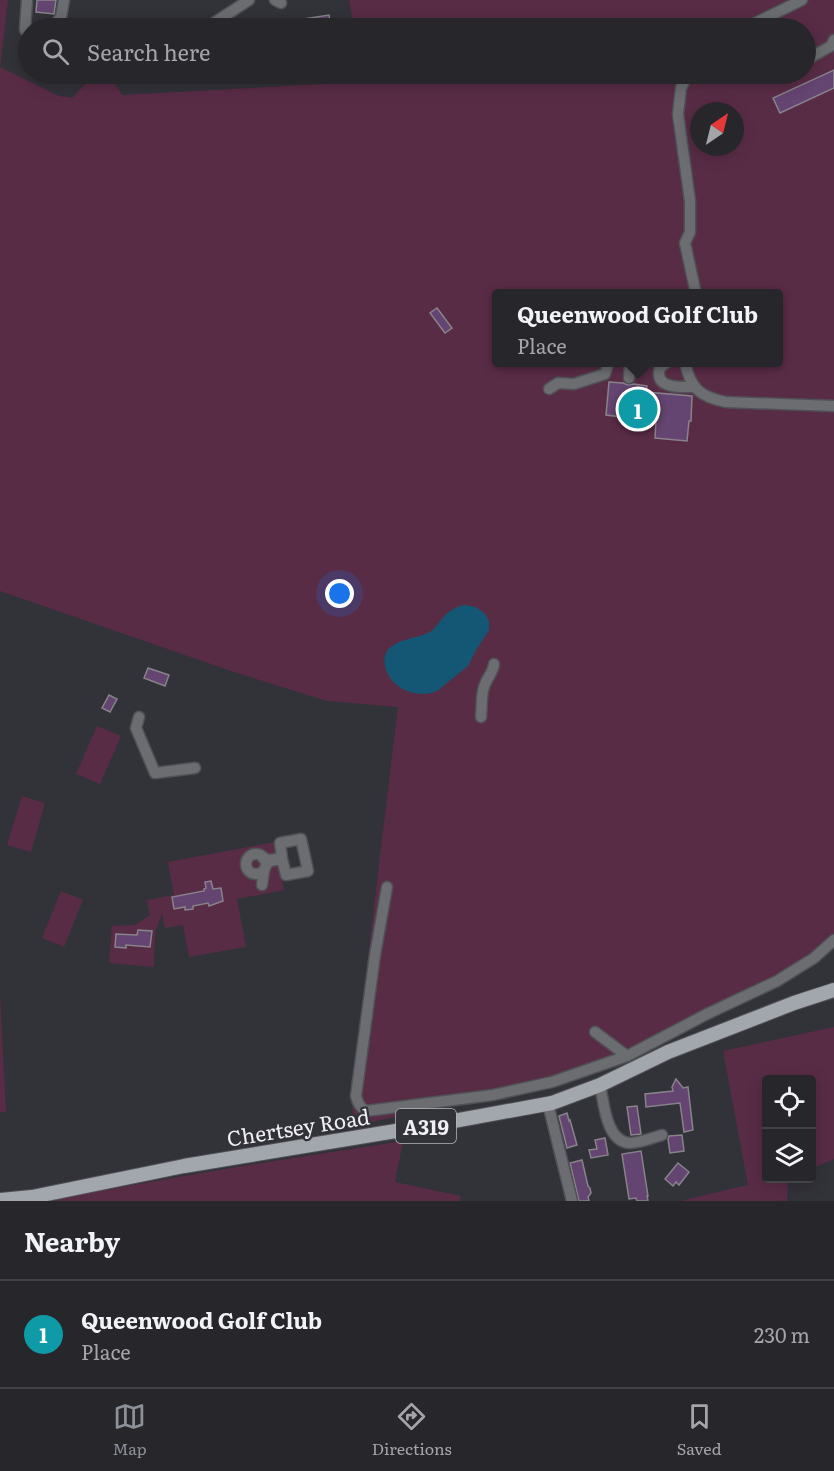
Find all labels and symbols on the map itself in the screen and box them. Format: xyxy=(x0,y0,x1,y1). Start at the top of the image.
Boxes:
north arrow xyxy=(690,102,744,156)
pin: 1 xyxy=(618,386,658,432)
your location xyxy=(325,579,354,608)
street label: Chertsey Road xyxy=(224,1099,372,1153)
road number: A319 xyxy=(396,1109,456,1143)

